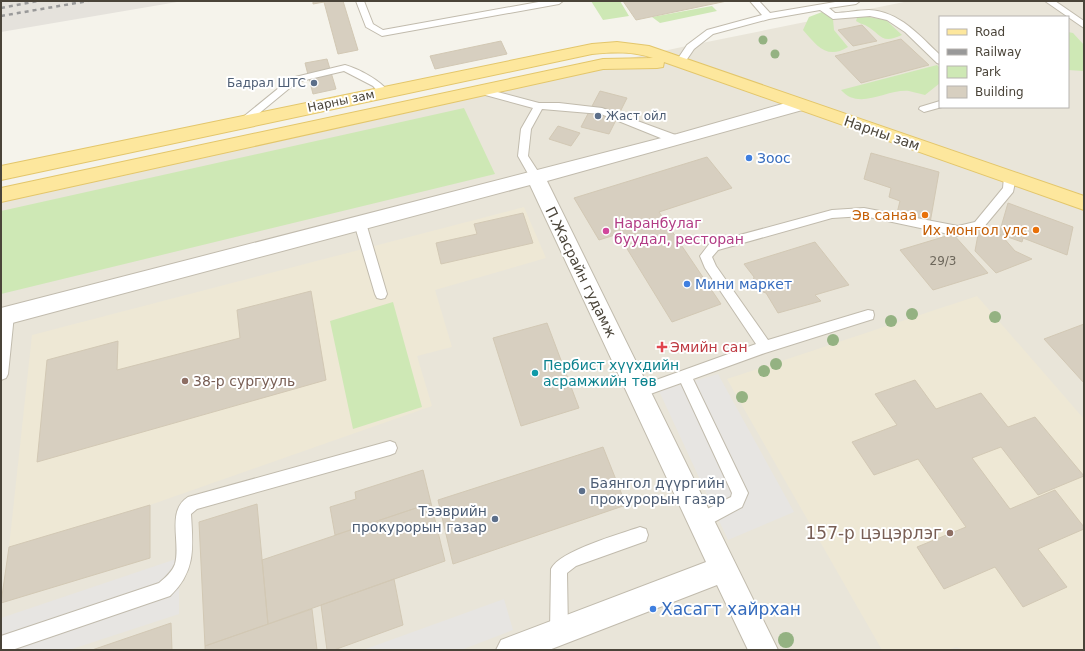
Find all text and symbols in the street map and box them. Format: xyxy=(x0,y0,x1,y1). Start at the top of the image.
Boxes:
legend xyxy=(939,16,1069,108)
text: Road xyxy=(975,25,1005,39)
text: Railway xyxy=(975,45,1021,59)
text: Park xyxy=(975,65,1001,79)
place label: Бадрал ШТС xyxy=(227,76,306,90)
marker: Бадрал ШТС xyxy=(309,78,319,88)
text: Building xyxy=(975,85,1024,99)
street label: Нарны зам xyxy=(306,87,376,115)
place label: Жаст ойл xyxy=(606,109,667,123)
marker: Жаст ойл xyxy=(593,111,603,121)
street label: Нарны зам xyxy=(842,113,922,153)
place label: Зоос xyxy=(757,150,791,166)
marker: Зоос xyxy=(744,153,754,163)
street label: П.Жасрайн гудамж xyxy=(542,204,620,340)
place label: Эв санаа xyxy=(852,207,917,223)
marker: Эв санаа xyxy=(920,210,930,220)
place label: Наранбулаг буудал, ресторан xyxy=(614,215,744,247)
place label: Их монгол улс xyxy=(922,222,1028,238)
marker: Их монгол улс xyxy=(1031,225,1041,235)
marker: Наранбулаг буудал, ресторан xyxy=(601,226,611,236)
house number: 29/3 xyxy=(930,254,956,268)
place label: Мини маркет xyxy=(695,276,792,292)
marker: Мини маркет xyxy=(682,279,692,289)
place label: Эмийн сан xyxy=(670,339,748,355)
marker: Эмийн сан xyxy=(657,342,667,352)
place label: Пербист хүүхдийн асрамжийн төв xyxy=(543,357,679,389)
marker: Пербист хүүхдийн асрамжийн төв xyxy=(530,368,540,378)
place label: 38-р сургууль xyxy=(193,373,295,389)
marker: 38-р сургууль xyxy=(180,376,190,386)
place label: Баянгол дүүргийн прокурорын газар xyxy=(590,475,725,507)
marker: Баянгол дүүргийн прокурорын газар xyxy=(577,486,587,496)
place label: Тээврийн прокурорын газар xyxy=(352,503,487,535)
marker: Тээврийн прокурорын газар xyxy=(490,514,500,524)
place label: 157-р цэцэрлэг xyxy=(806,523,942,543)
marker: 157-р цэцэрлэг xyxy=(945,528,955,538)
place label: Хасагт хайрхан xyxy=(661,599,801,619)
marker: Хасагт хайрхан xyxy=(648,604,658,614)

